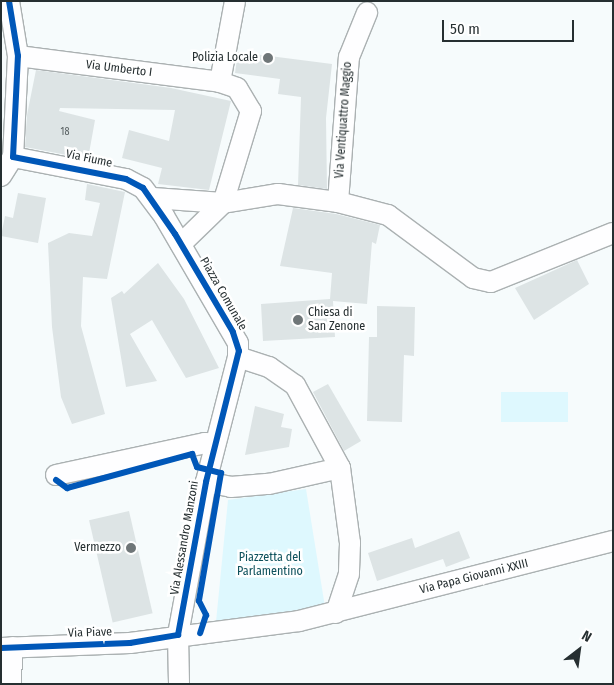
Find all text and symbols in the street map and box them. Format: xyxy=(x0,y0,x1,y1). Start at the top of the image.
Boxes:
scale bar xyxy=(444,10,576,42)
text: 50 m xyxy=(450,20,480,38)
place label: Polizia Locale xyxy=(192,51,258,65)
marker: Polizia Locale xyxy=(262,52,274,64)
street label: Via Umberto I xyxy=(85,58,153,80)
street label: Via Ventiquattro Maggio xyxy=(333,61,355,179)
house number: 18 xyxy=(61,127,69,139)
street label: Via Fiume xyxy=(64,147,114,171)
street label: Piazza Comunale xyxy=(196,255,250,333)
place label: Chiesa di San Zenone xyxy=(308,306,365,334)
marker: Chiesa di San Zenone xyxy=(292,314,304,326)
street label: Via Alessandro Manzoni xyxy=(168,480,202,596)
place label: Vermezzo xyxy=(74,541,121,555)
marker: Vermezzo xyxy=(125,542,137,554)
park label: Piazzetta del Parlamentino xyxy=(237,551,303,579)
street label: Via Papa Giovanni XXIII xyxy=(418,557,530,597)
street label: Via Piave xyxy=(68,625,112,641)
north arrow xyxy=(554,625,604,675)
text: N xyxy=(579,627,595,646)

